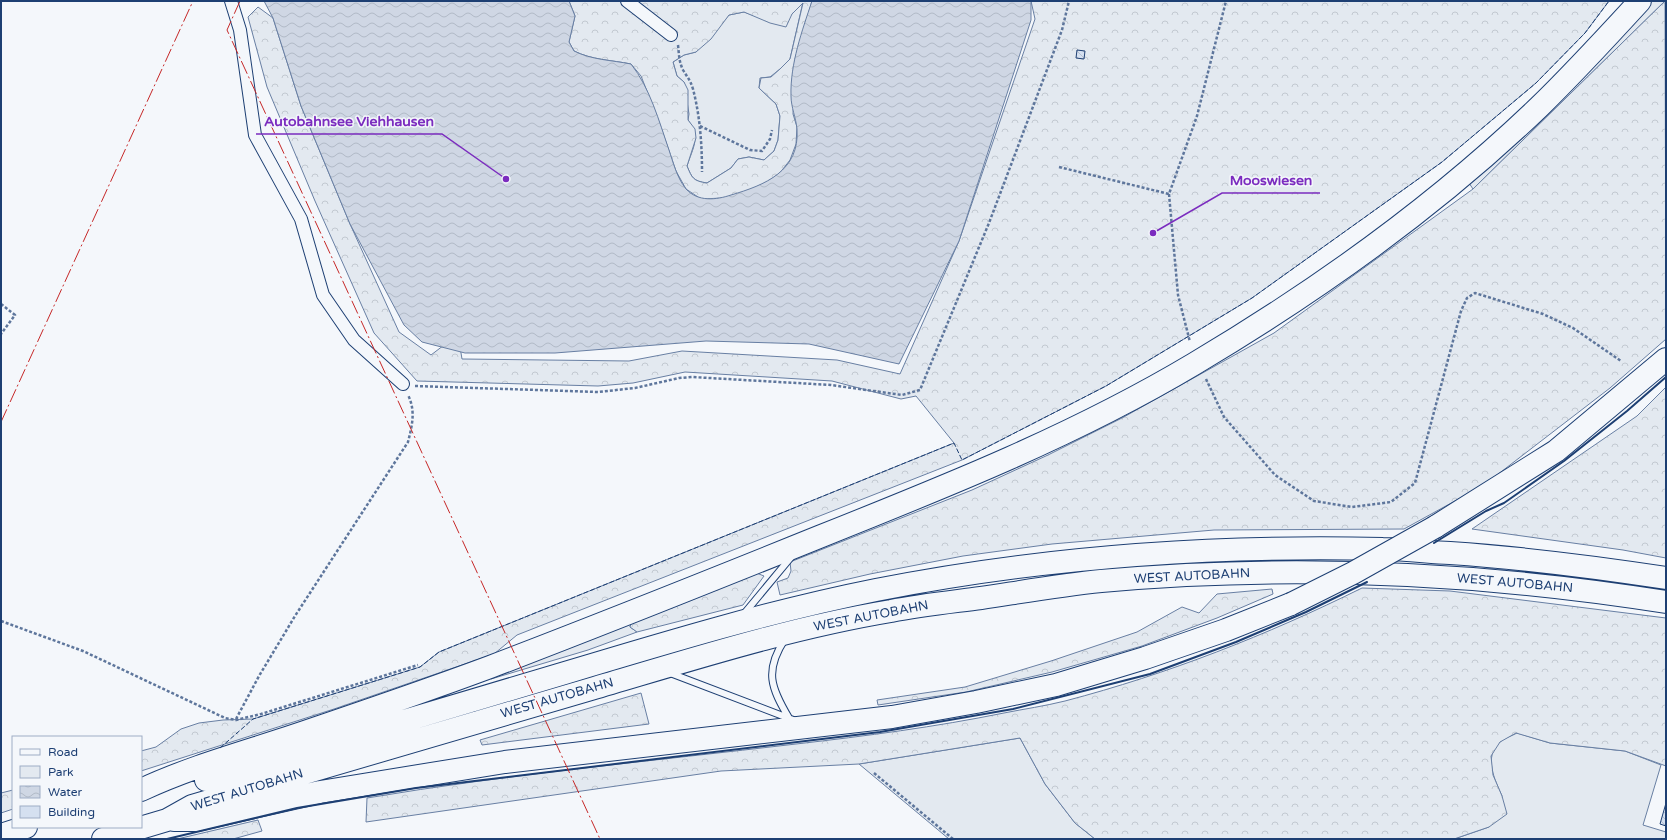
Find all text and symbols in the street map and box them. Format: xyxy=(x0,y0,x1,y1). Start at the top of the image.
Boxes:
callout: Autobahnsee Viehhausen xyxy=(256,108,442,134)
text: Autobahnsee Viehhausen xyxy=(264,113,434,130)
callout: Mooswiesen xyxy=(1222,167,1320,193)
text: Mooswiesen xyxy=(1230,172,1312,189)
street label: WEST AUTOBAHN xyxy=(1133,565,1251,587)
street label: WEST AUTOBAHN xyxy=(1456,570,1574,596)
street label: WEST AUTOBAHN xyxy=(812,597,930,635)
street label: WEST AUTOBAHN xyxy=(499,674,615,722)
legend xyxy=(12,736,142,828)
text: Road xyxy=(48,745,78,759)
text: Park xyxy=(48,765,74,779)
street label: WEST AUTOBAHN xyxy=(189,765,305,815)
text: Water xyxy=(48,785,83,799)
text: Building xyxy=(48,805,95,819)

